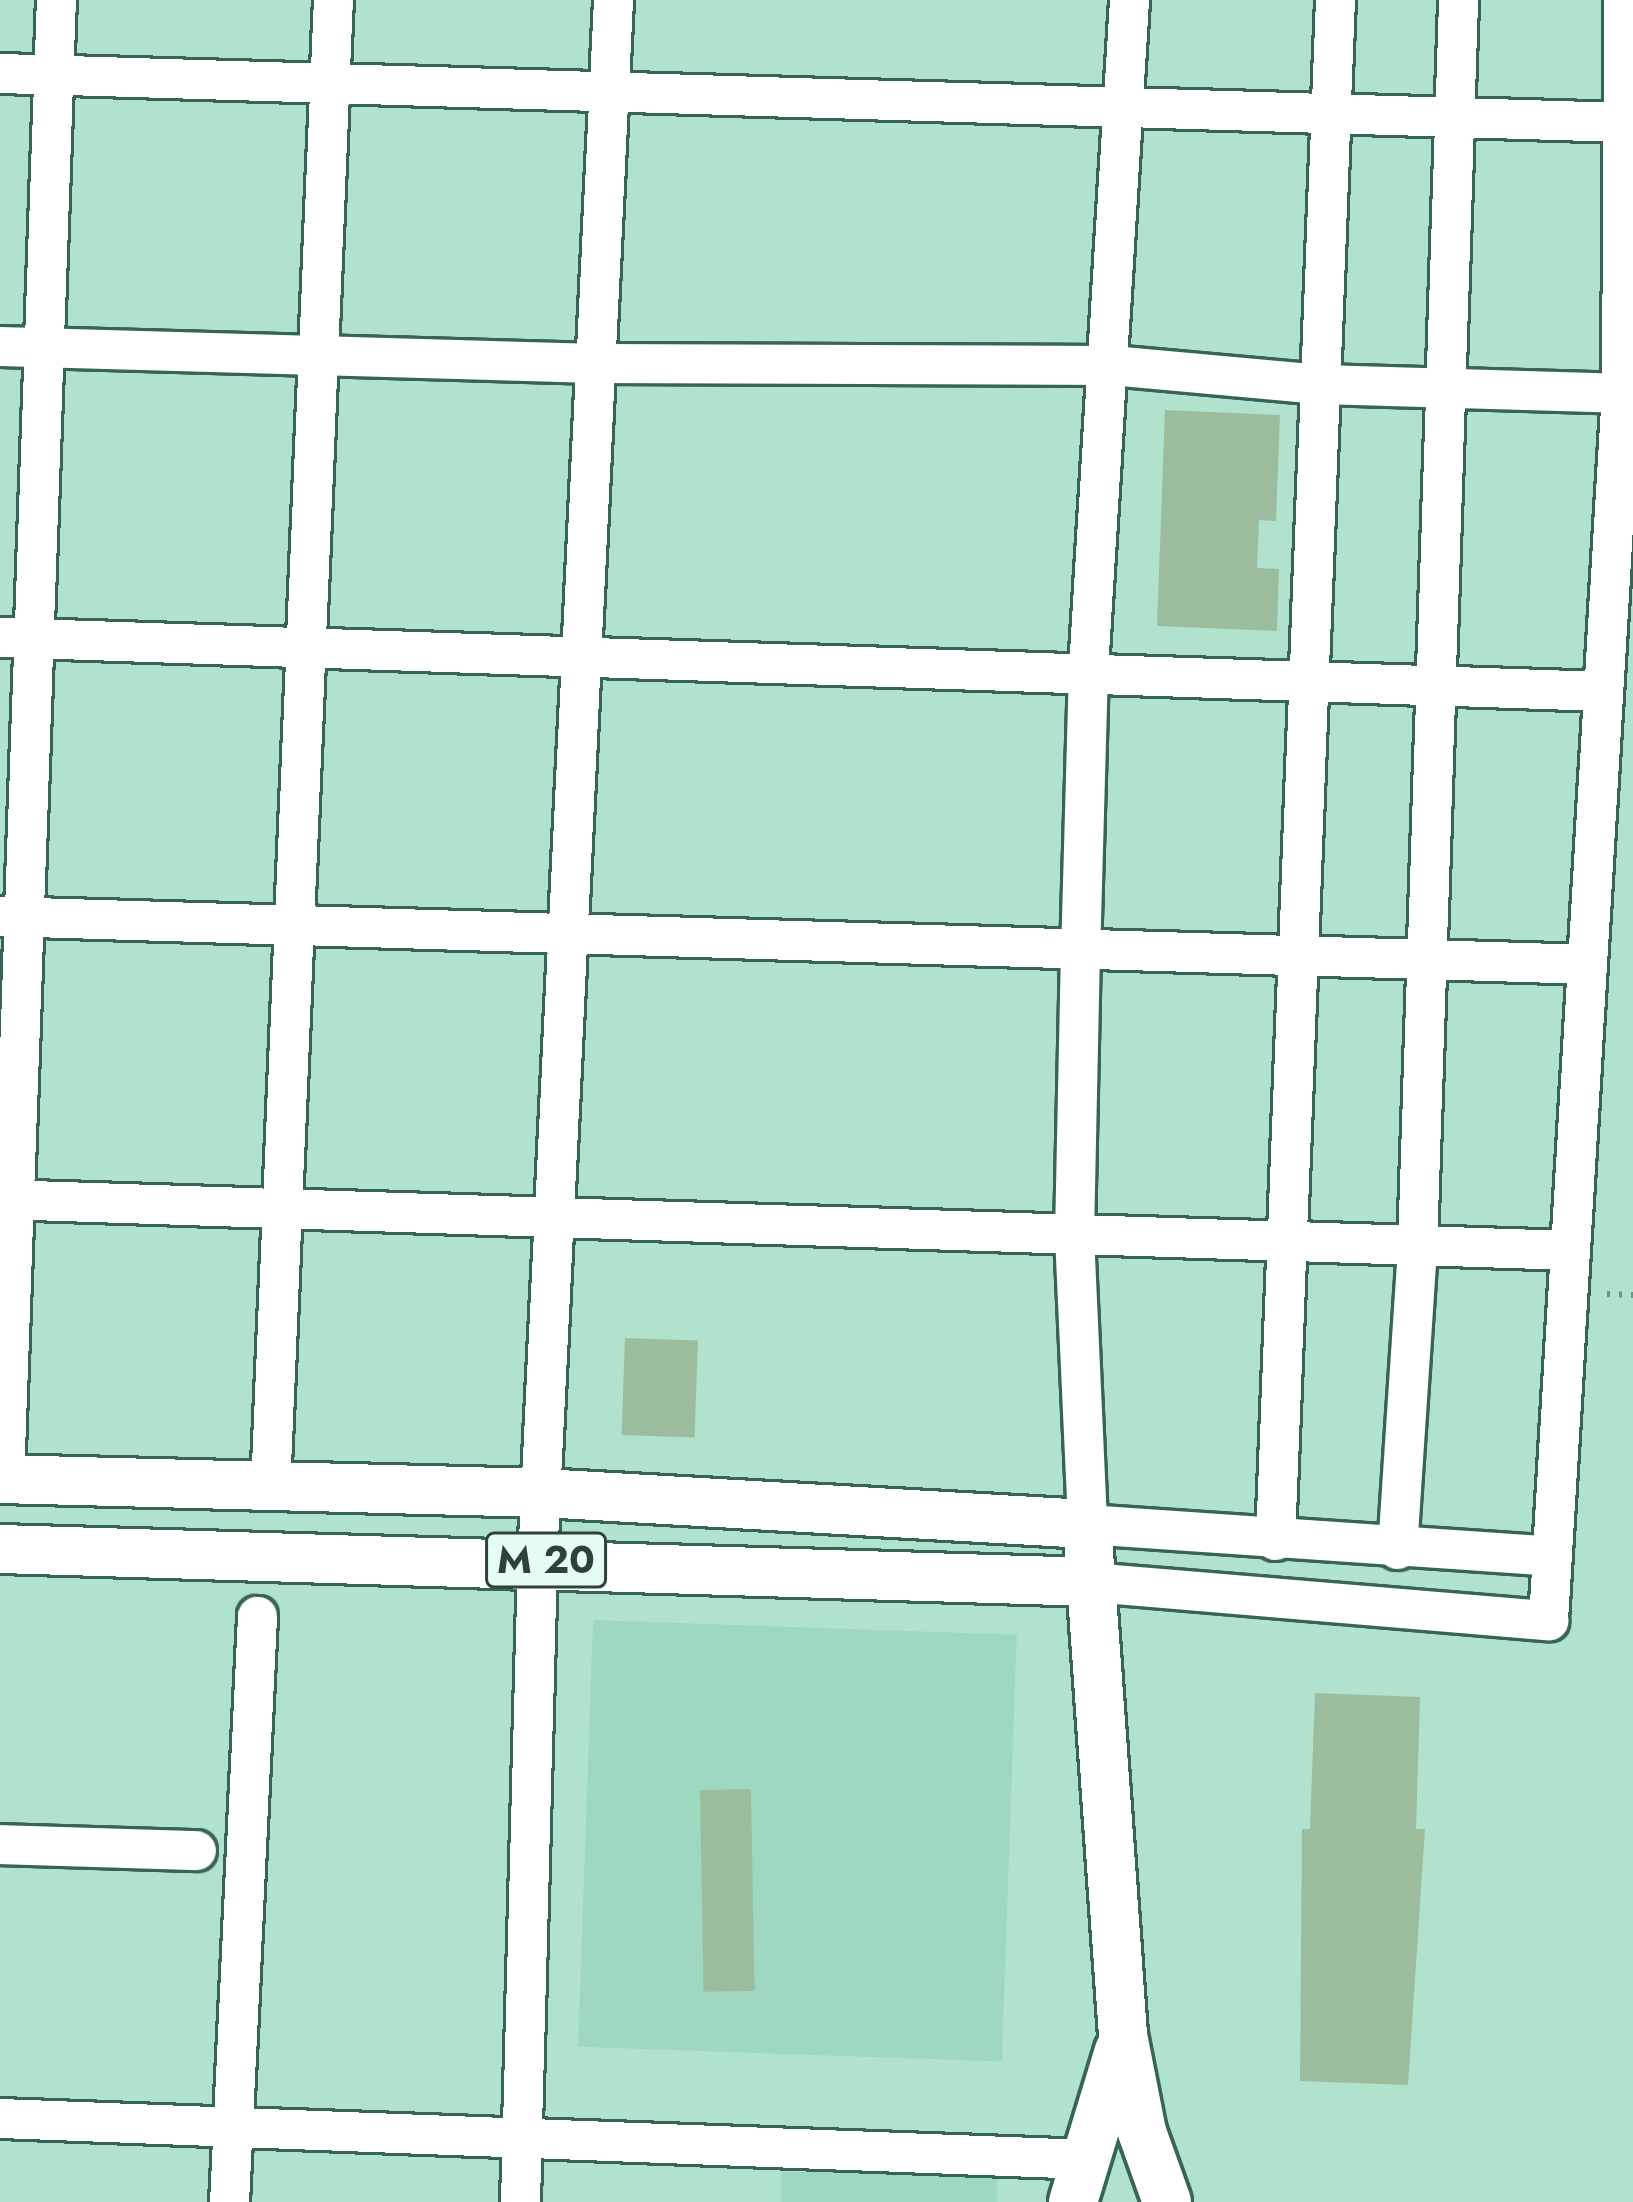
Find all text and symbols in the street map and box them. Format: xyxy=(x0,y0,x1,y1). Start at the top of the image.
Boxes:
road number: M 20 xyxy=(483,1527,609,1593)

